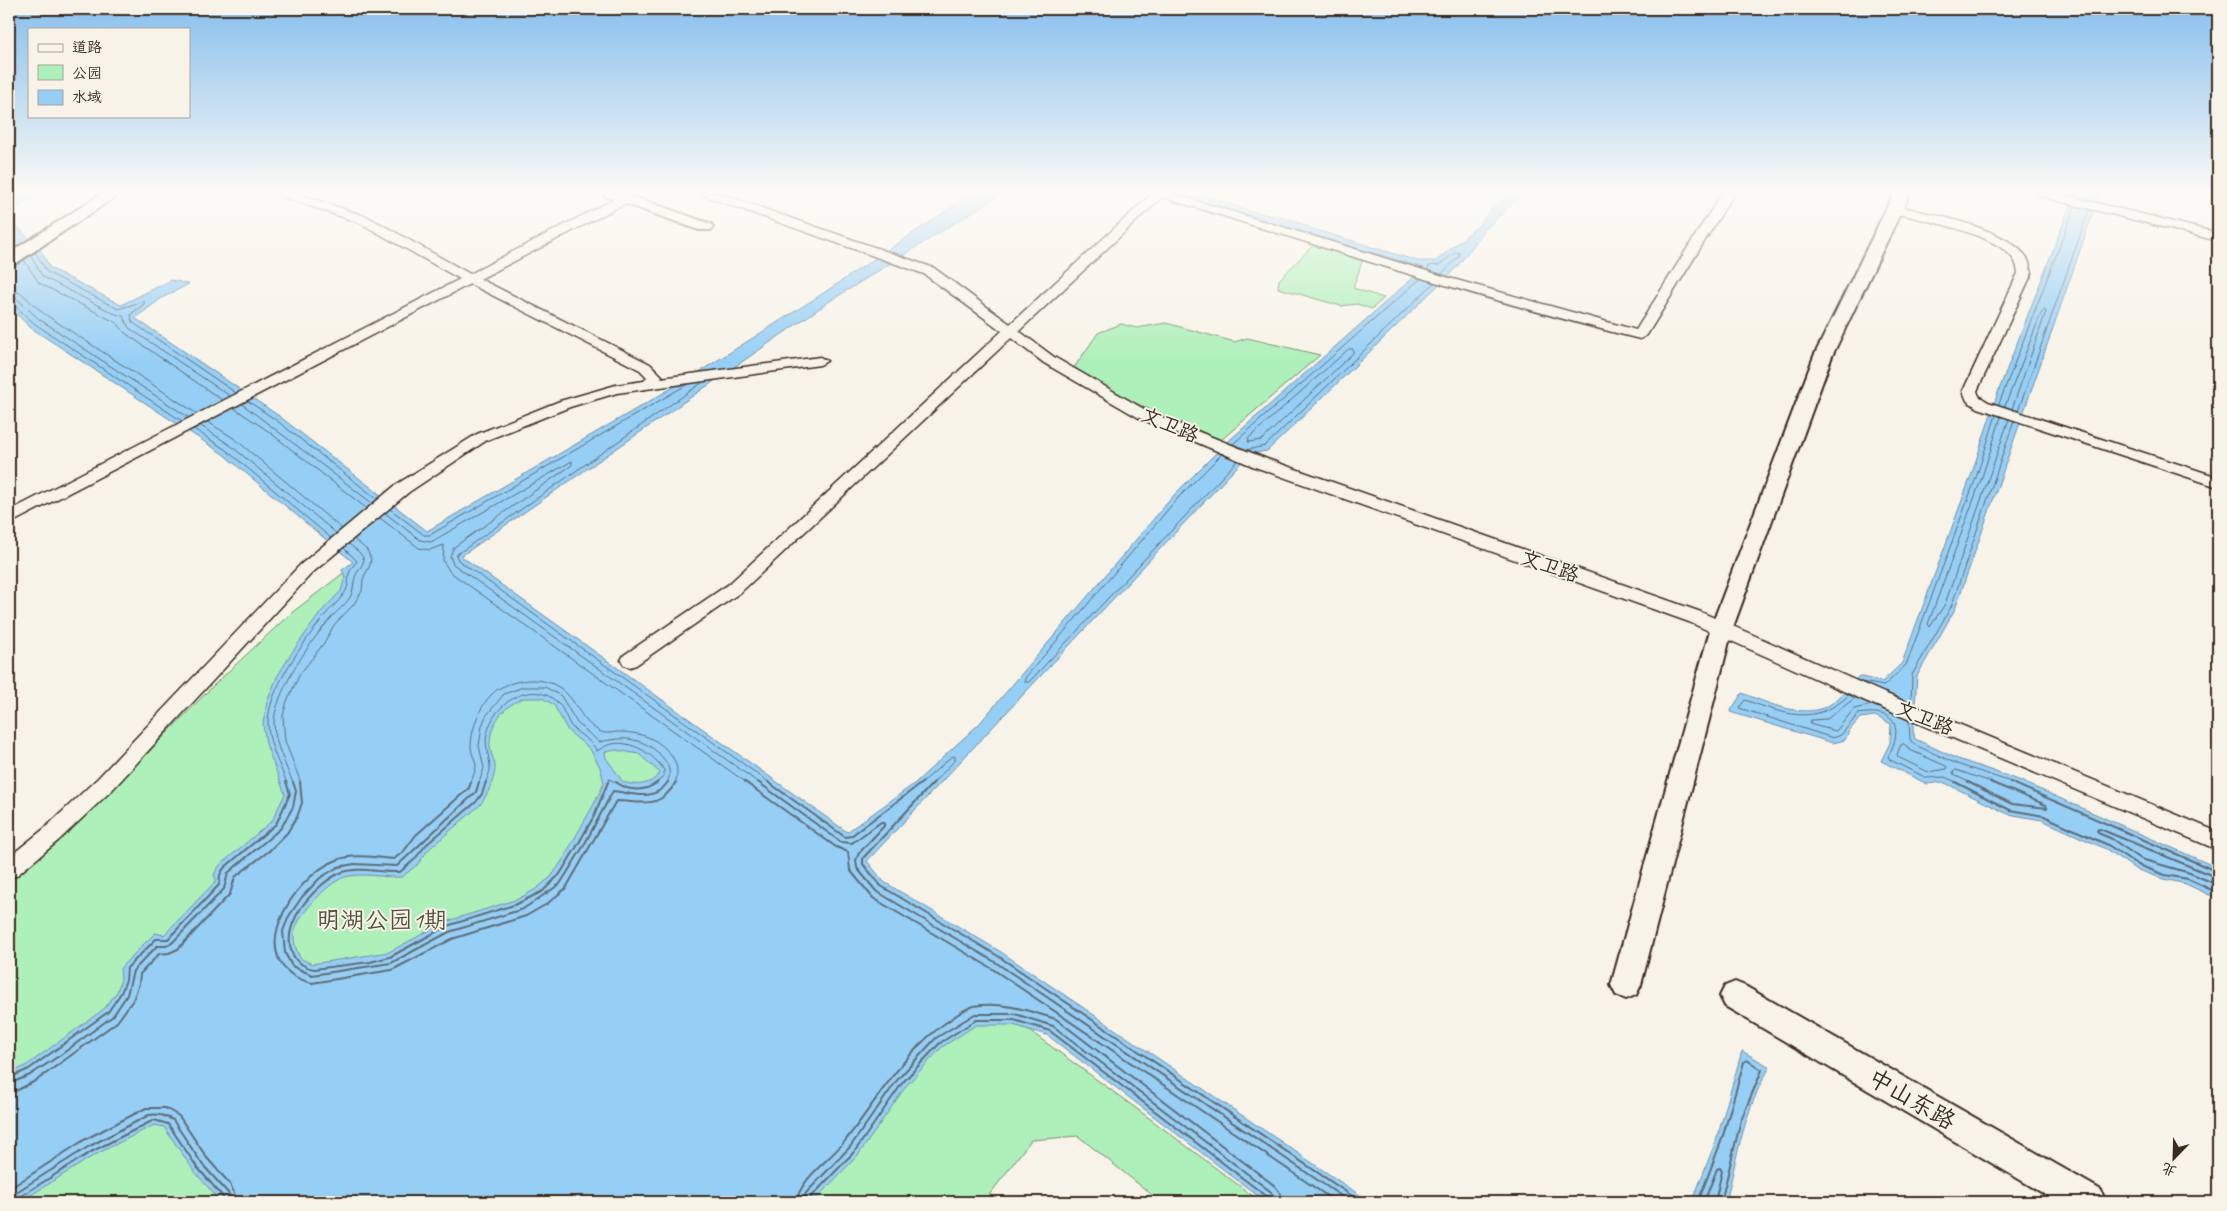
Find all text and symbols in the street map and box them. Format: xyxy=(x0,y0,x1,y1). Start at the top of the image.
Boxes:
legend xyxy=(28,28,190,118)
text: 道路 xyxy=(72,38,102,57)
text: 公园 xyxy=(72,64,102,83)
text: 水域 xyxy=(72,88,102,107)
street label: 文卫路 xyxy=(1138,402,1203,449)
street label: 文卫路 xyxy=(1518,544,1583,588)
street label: 文卫路 xyxy=(1893,695,1958,741)
park label: 明湖公园1期 xyxy=(317,905,447,935)
street label: 中山东路 xyxy=(1863,1062,1961,1136)
north arrow xyxy=(2150,1134,2200,1184)
text: 北 xyxy=(2159,1159,2179,1180)

